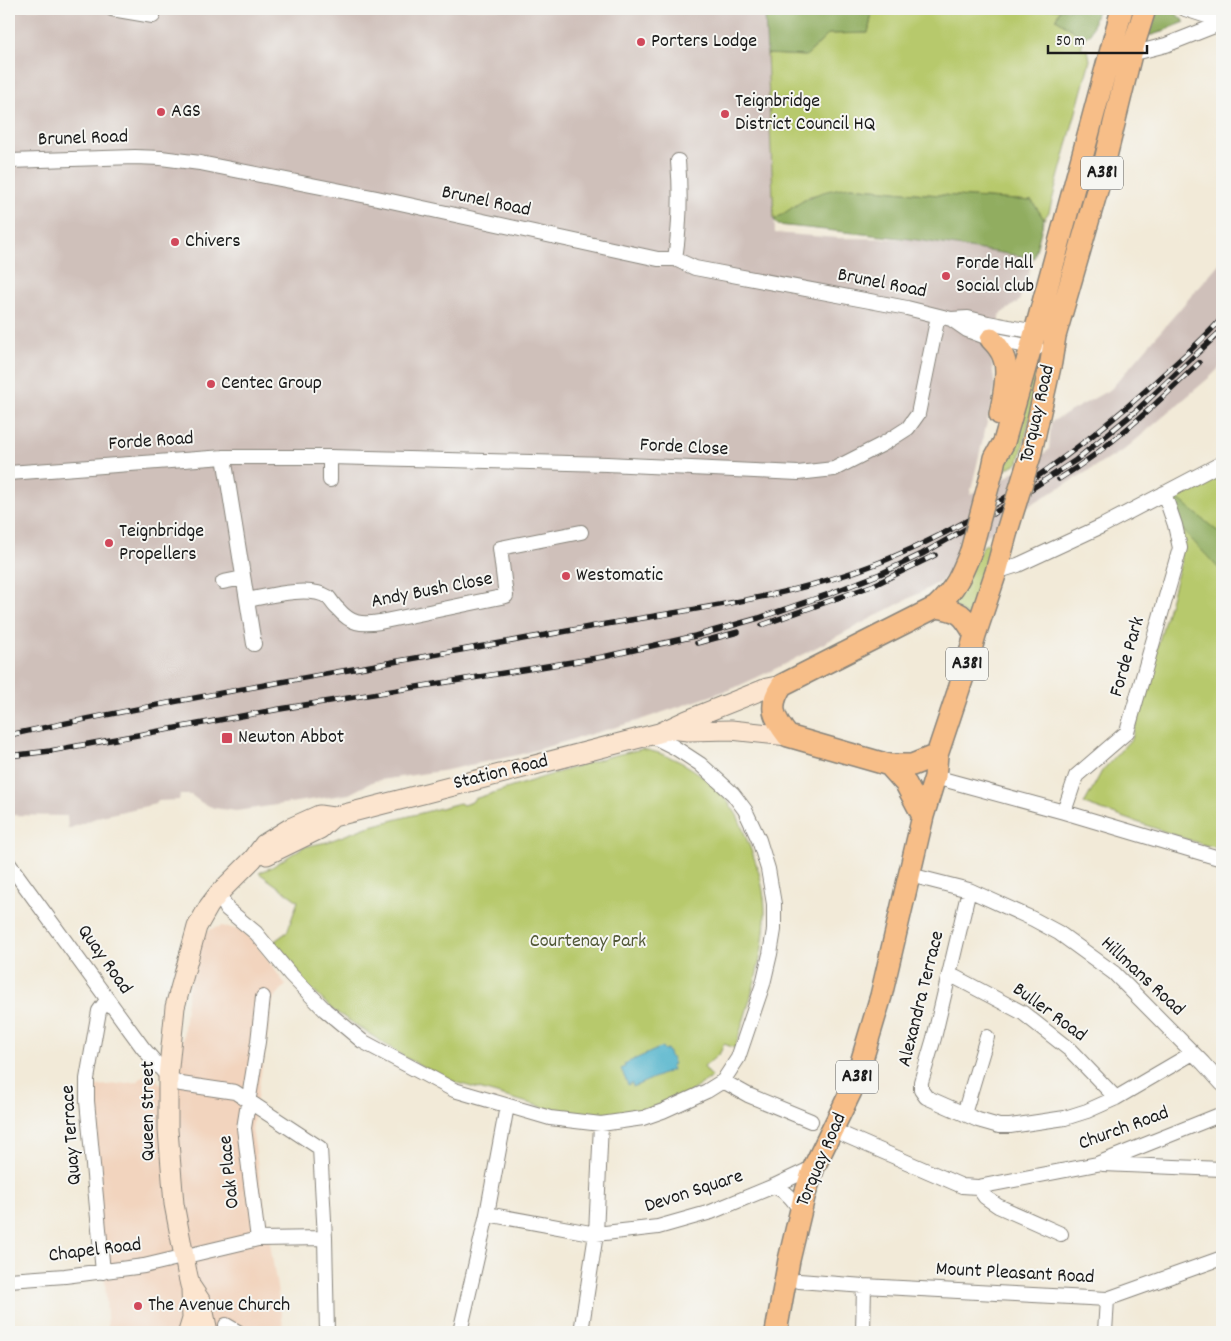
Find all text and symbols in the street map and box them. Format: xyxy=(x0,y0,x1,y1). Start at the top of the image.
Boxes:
scale bar xyxy=(1048,22,1147,54)
place label: Porters Lodge xyxy=(651,28,757,56)
text: 50 m xyxy=(1056,31,1085,53)
marker: Porters Lodge xyxy=(635,36,647,48)
place label: Teignbridge District Council HQ xyxy=(735,88,875,139)
place label: AGS xyxy=(171,98,201,126)
marker: AGS xyxy=(155,106,167,118)
marker: Teignbridge District Council HQ xyxy=(719,108,731,120)
street label: Brunel Road xyxy=(37,123,129,155)
road number: A381 xyxy=(1081,156,1123,190)
street label: Brunel Road xyxy=(439,179,533,225)
place label: Chivers xyxy=(185,228,241,256)
marker: Chivers xyxy=(169,236,181,248)
place label: Forde Hall Social club xyxy=(956,250,1034,301)
street label: Brunel Road xyxy=(835,262,929,306)
marker: Forde Hall Social club xyxy=(940,270,952,282)
street label: Torquay Road xyxy=(1013,362,1063,466)
place label: Centec Group xyxy=(221,370,322,398)
marker: Centec Group xyxy=(205,378,217,390)
street label: Forde Road xyxy=(107,425,195,459)
street label: Forde Close xyxy=(639,432,729,464)
place label: Teignbridge Propellers xyxy=(119,518,204,569)
marker: Teignbridge Propellers xyxy=(103,537,115,549)
place label: Westomatic xyxy=(576,562,663,590)
street label: Andy Bush Close xyxy=(369,565,495,617)
marker: Westomatic xyxy=(560,570,572,582)
street label: Forde Park xyxy=(1103,614,1153,700)
road number: A381 xyxy=(946,648,988,681)
place label: Newton Abbot xyxy=(238,724,344,752)
marker: Newton Abbot xyxy=(220,731,234,745)
street label: Station Road xyxy=(451,748,551,798)
street label: Quay Road xyxy=(70,919,138,1001)
park label: Courtenay Park xyxy=(530,928,646,956)
street label: Alexandra Terrace xyxy=(892,928,952,1070)
street label: Hillmans Road xyxy=(1094,931,1190,1023)
street label: Buller Road xyxy=(1006,976,1092,1050)
road number: A381 xyxy=(836,1060,878,1094)
street label: Queen Street xyxy=(135,1061,163,1161)
street label: Quay Terrace xyxy=(55,1084,89,1186)
street label: Church Road xyxy=(1075,1100,1173,1158)
street label: Torquay Road xyxy=(790,1109,854,1211)
street label: Oak Place xyxy=(212,1134,248,1210)
street label: Devon Square xyxy=(641,1163,747,1221)
street label: Chapel Road xyxy=(47,1231,143,1271)
street label: Mount Pleasant Road xyxy=(935,1256,1095,1292)
place label: The Avenue Church xyxy=(148,1292,290,1320)
marker: The Avenue Church xyxy=(132,1300,144,1312)

